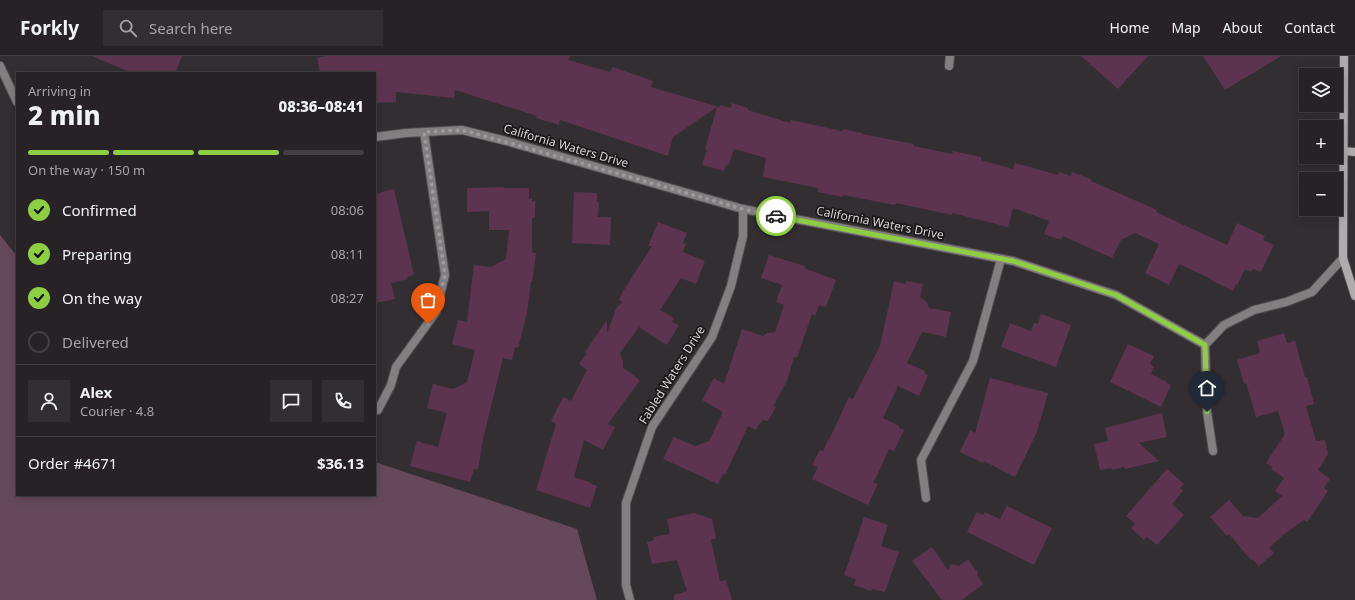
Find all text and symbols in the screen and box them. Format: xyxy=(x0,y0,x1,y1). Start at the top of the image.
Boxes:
search box xyxy=(103,10,383,46)
text: Forkly xyxy=(20,15,79,41)
icon: search xyxy=(117,17,139,39)
text: Search here xyxy=(149,18,233,38)
text: Home xyxy=(1110,18,1149,37)
text: Map xyxy=(1171,18,1201,37)
text: About xyxy=(1223,18,1262,37)
text: Contact xyxy=(1284,18,1335,37)
map controls xyxy=(1299,68,1343,216)
button: layers xyxy=(1299,68,1343,112)
text: Arriving in xyxy=(28,82,91,100)
text: 08:36–08:41 xyxy=(279,96,364,116)
text: 2 min xyxy=(28,97,101,133)
street label: California Waters Drive xyxy=(502,120,631,172)
button: + xyxy=(1299,120,1343,164)
text: On the way · 150 m xyxy=(28,161,145,179)
button: − xyxy=(1299,172,1343,216)
courier xyxy=(756,196,796,236)
icon: check xyxy=(28,199,50,221)
text: Confirmed xyxy=(62,200,137,220)
text: 08:06 xyxy=(331,201,364,219)
street label: California Waters Drive xyxy=(815,202,945,243)
icon: car xyxy=(765,205,787,227)
icon: check xyxy=(28,243,50,265)
text: Preparing xyxy=(62,244,132,264)
text: 08:11 xyxy=(331,245,364,263)
pin xyxy=(411,283,445,324)
icon: check xyxy=(28,287,50,309)
text: On the way xyxy=(62,288,142,308)
text: 08:27 xyxy=(331,289,364,307)
icon: bag xyxy=(417,289,439,311)
street label: Fabled Waters Drive xyxy=(634,322,709,427)
text: Delivered xyxy=(62,332,129,352)
pin xyxy=(1190,371,1224,412)
icon: home xyxy=(1196,377,1218,399)
button: person xyxy=(28,380,70,422)
button: chat xyxy=(270,380,312,422)
button: phone xyxy=(322,380,364,422)
text: Alex xyxy=(80,382,112,402)
text: Courier · 4.8 xyxy=(80,402,154,420)
text: Order #4671 xyxy=(28,453,117,473)
text: $36.13 xyxy=(317,453,364,473)

